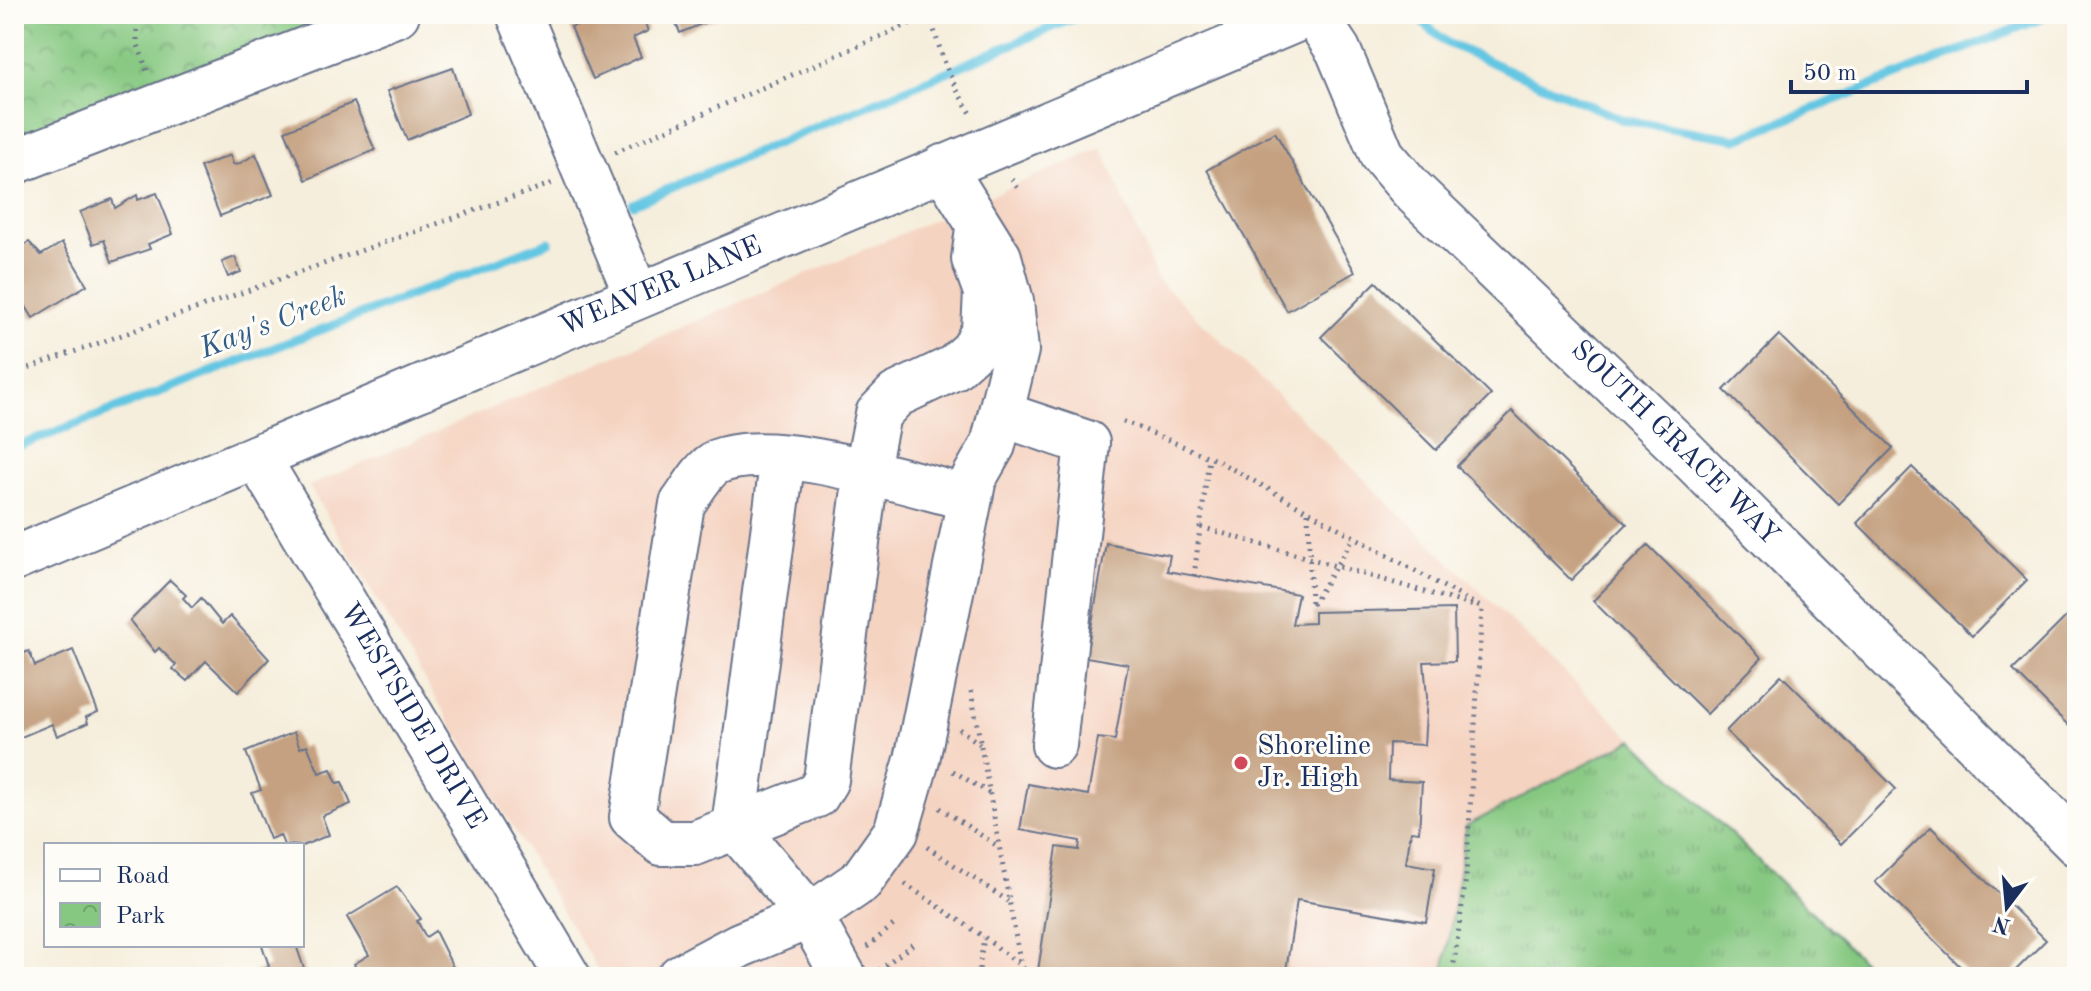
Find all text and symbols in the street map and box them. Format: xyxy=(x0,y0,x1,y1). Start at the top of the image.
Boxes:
scale bar xyxy=(1791,44,2027,94)
text: 50 m xyxy=(1803,62,1857,86)
street label: WEAVER LANE xyxy=(556,232,766,342)
water label: Kay's Creek xyxy=(195,281,351,365)
street label: SOUTH GRACE WAY xyxy=(1565,336,1784,551)
street label: WESTSIDE DRIVE xyxy=(334,598,490,834)
place label: Shoreline Jr. High xyxy=(1257,733,1371,793)
marker: Shoreline Jr. High xyxy=(1232,754,1250,772)
legend xyxy=(44,843,304,947)
text: Road xyxy=(116,865,169,889)
north arrow xyxy=(1967,867,2047,947)
text: Park xyxy=(116,905,165,929)
text: N xyxy=(1991,911,2013,937)

